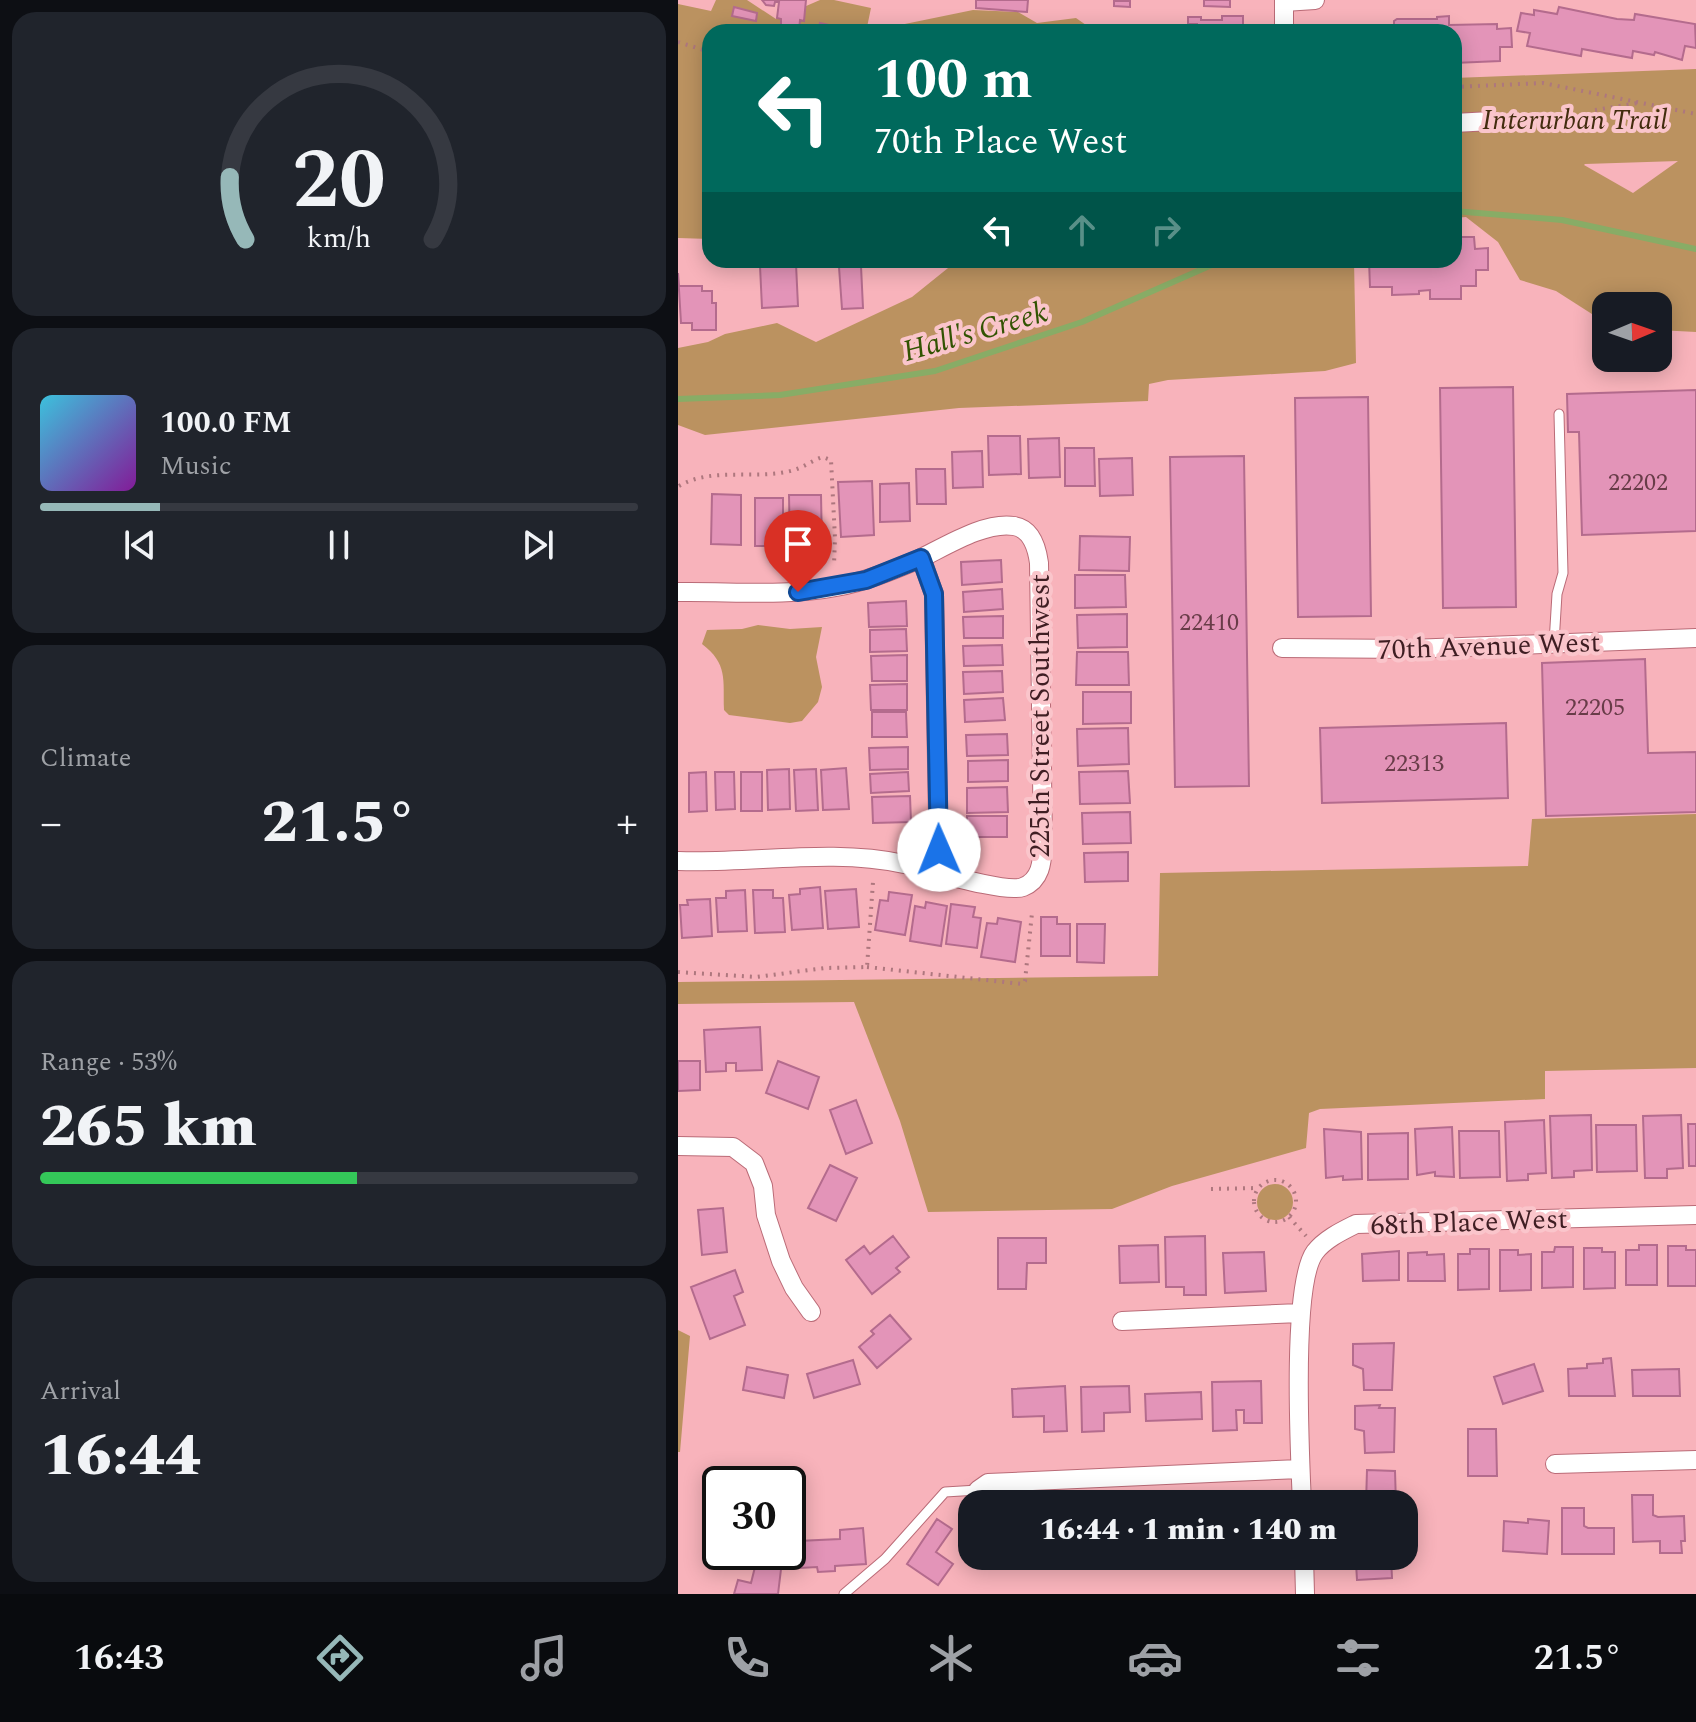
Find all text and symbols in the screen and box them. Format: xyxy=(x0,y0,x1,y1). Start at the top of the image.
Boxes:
text: 100 m xyxy=(874,38,1033,123)
icon: left xyxy=(742,56,846,160)
park label: Interurban Trail xyxy=(1482,99,1668,142)
text: 70th Place West xyxy=(874,115,1127,170)
text: 20 xyxy=(292,118,386,245)
icon: left xyxy=(976,208,1020,252)
icon: ahead xyxy=(1060,208,1104,252)
icon: right xyxy=(1144,208,1188,252)
text: km/h xyxy=(307,217,371,260)
water label: Hall's Creek xyxy=(897,289,1053,375)
north arrow xyxy=(1592,292,1672,372)
map controls xyxy=(1592,292,1672,372)
text: 100.0 FM xyxy=(160,400,292,446)
text: Music xyxy=(160,446,231,486)
house number: 22202 xyxy=(1608,465,1668,501)
pin xyxy=(764,510,832,592)
icon: arrive xyxy=(776,522,820,566)
icon: previous xyxy=(118,523,162,567)
icon: pause xyxy=(317,523,361,567)
icon: next xyxy=(516,523,560,567)
street label: 225th Street Southwest xyxy=(1019,574,1062,858)
house number: 22410 xyxy=(1179,605,1239,641)
street label: 70th Avenue West xyxy=(1377,621,1601,672)
house number: 22205 xyxy=(1565,690,1625,726)
text: Climate xyxy=(40,738,131,778)
house number: 22313 xyxy=(1384,746,1444,782)
text: 21.5° xyxy=(262,777,416,869)
text: − xyxy=(40,790,62,857)
text: + xyxy=(616,790,638,857)
position arrow xyxy=(897,808,981,892)
text: Range · 53% xyxy=(40,1042,177,1082)
text: 265 km xyxy=(40,1081,257,1173)
street label: 68th Place West xyxy=(1370,1198,1568,1247)
text: Arrival xyxy=(40,1371,121,1411)
text: 16:44 xyxy=(40,1410,201,1502)
speed limit sign: 30 xyxy=(702,1466,806,1570)
text: 16:44 · 1 min · 140 m xyxy=(1039,1507,1337,1553)
icon: directions xyxy=(312,1630,368,1686)
icon: music xyxy=(516,1630,572,1686)
icon: phone xyxy=(719,1630,775,1686)
icon: climate xyxy=(923,1630,979,1686)
icon: car xyxy=(1127,1630,1183,1686)
icon: filters xyxy=(1330,1630,1386,1686)
text: 16:43 xyxy=(74,1631,164,1686)
text: 21.5° xyxy=(1534,1631,1622,1686)

